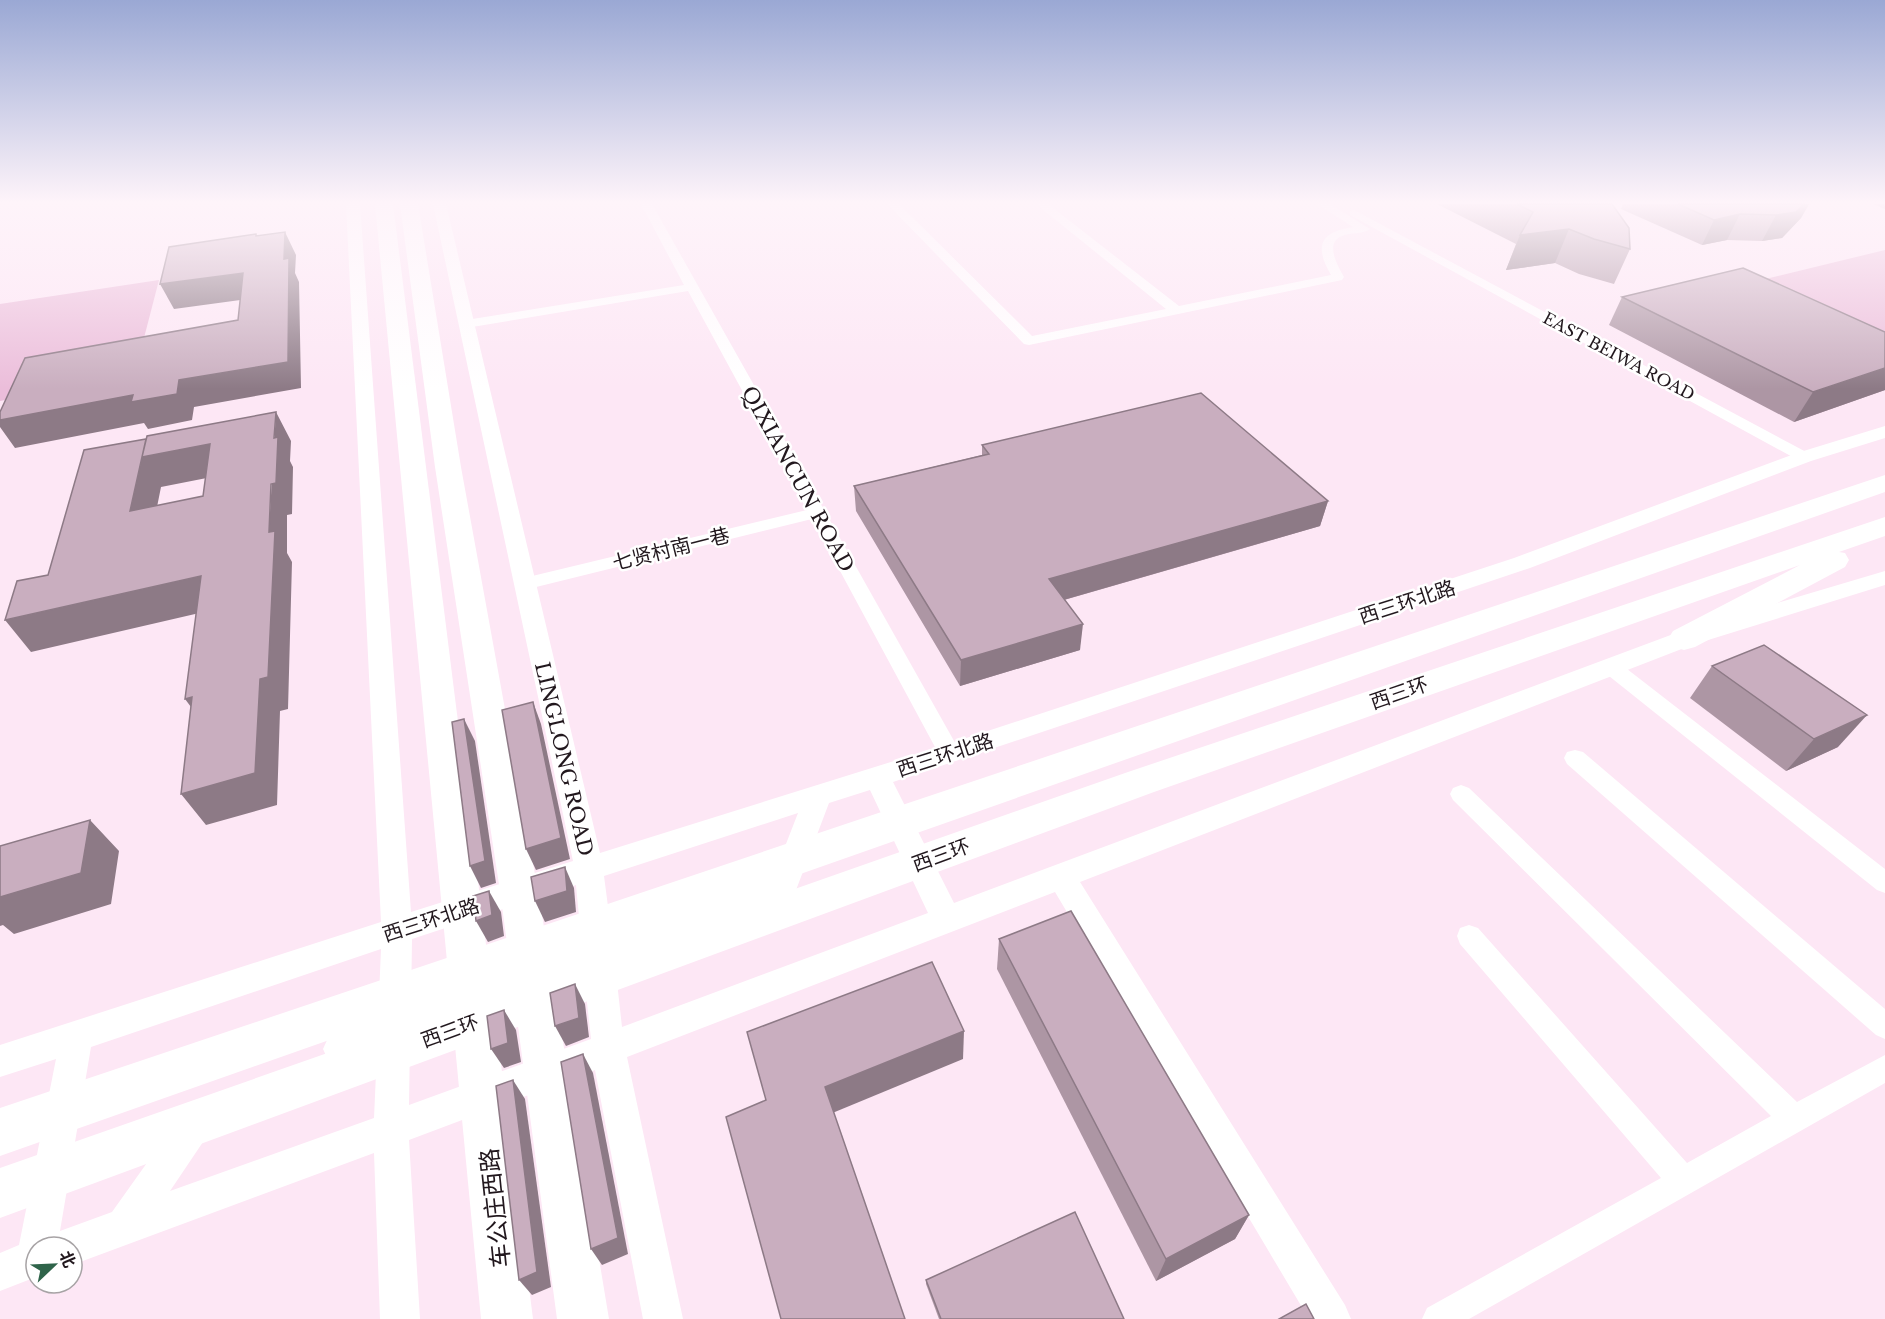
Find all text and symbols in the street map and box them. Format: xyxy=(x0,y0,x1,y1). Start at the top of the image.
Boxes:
street label: EAST BEIWA ROAD xyxy=(1540,308,1698,404)
street label: QIXIANCUN ROAD xyxy=(737,382,859,576)
street label: 七贤村南一巷 xyxy=(610,523,732,575)
street label: 西三环北路 xyxy=(1356,575,1458,629)
street label: LINGLONG ROAD xyxy=(530,660,598,858)
street label: 西三环 xyxy=(1367,672,1431,714)
street label: 西三环北路 xyxy=(894,728,996,782)
street label: 西三环 xyxy=(909,833,973,877)
street label: 西三环北路 xyxy=(380,893,482,947)
street label: 西三环 xyxy=(418,1009,482,1053)
street label: 车公庄西路 xyxy=(474,1147,516,1269)
north arrow xyxy=(24,1235,84,1295)
text: 北 xyxy=(55,1248,80,1270)

